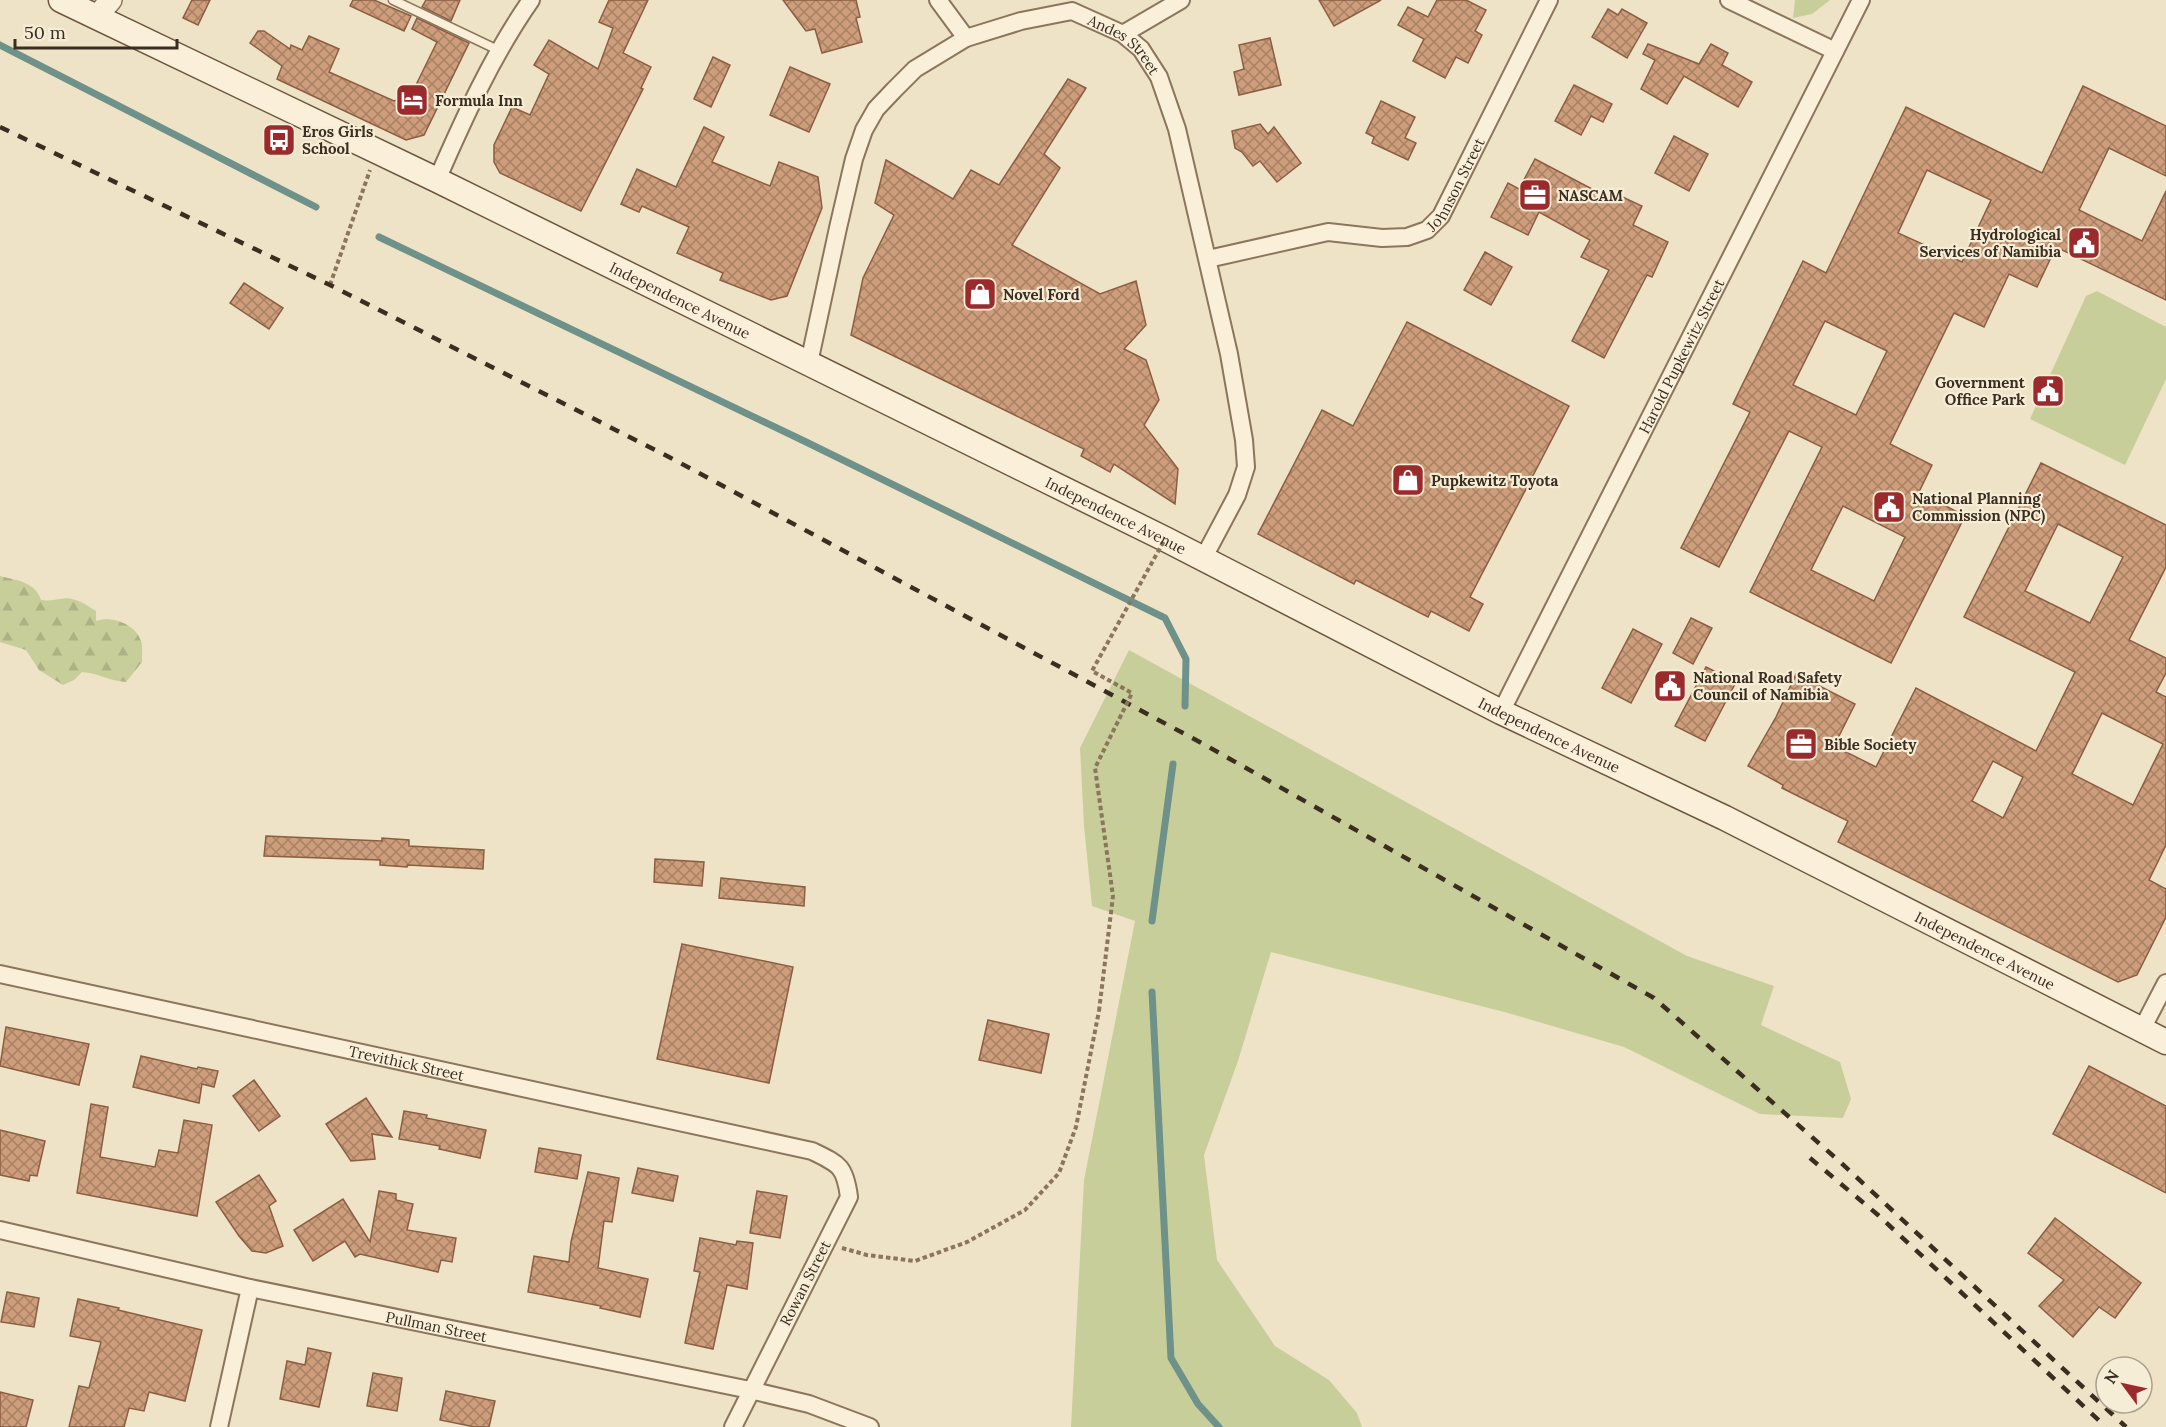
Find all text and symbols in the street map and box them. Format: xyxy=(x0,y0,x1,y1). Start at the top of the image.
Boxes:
street label: Andes Street xyxy=(1084,10,1164,78)
scale bar xyxy=(15,12,177,50)
text: 50 m xyxy=(24,21,66,44)
hotel icon: Formula Inn xyxy=(394,82,430,118)
place label: Formula Inn xyxy=(435,91,523,110)
bus stop icon: Eros Girls School xyxy=(261,122,297,158)
place label: Eros Girls School xyxy=(302,122,373,158)
street label: Johnson Street xyxy=(1421,134,1488,236)
office icon: NASCAM xyxy=(1517,177,1553,213)
place label: NASCAM xyxy=(1558,186,1623,205)
place label: Hydrological Services of Namibia xyxy=(1920,225,2061,261)
public building icon: Hydrological Services of Namibia xyxy=(2066,225,2102,261)
street label: Independence Avenue xyxy=(607,257,754,343)
street label: Harold Pupkewitz Street xyxy=(1634,275,1728,437)
shop icon: Novel Ford xyxy=(962,276,998,312)
place label: Novel Ford xyxy=(1003,285,1080,304)
place label: Government Office Park xyxy=(1935,373,2026,409)
public building icon: Government Office Park xyxy=(2030,373,2066,409)
shop icon: Pupkewitz Toyota xyxy=(1390,462,1426,498)
place label: Pupkewitz Toyota xyxy=(1431,471,1558,490)
street label: Independence Avenue xyxy=(1043,472,1190,558)
public building icon: National Planning Commission (NPC) xyxy=(1871,489,1907,525)
place label: National Planning Commission (NPC) xyxy=(1912,489,2046,526)
public building icon: National Road Safety Council of Namibia xyxy=(1652,668,1688,704)
place label: National Road Safety Council of Namibia xyxy=(1693,668,1842,704)
street label: Independence Avenue xyxy=(1476,693,1623,777)
office icon: Bible Society xyxy=(1783,726,1819,762)
place label: Bible Society xyxy=(1824,735,1917,754)
street label: Independence Avenue xyxy=(1912,907,2058,994)
street label: Trevithick Street xyxy=(347,1041,466,1084)
street label: Rowan Street xyxy=(775,1237,835,1329)
street label: Pullman Street xyxy=(384,1306,489,1346)
north arrow xyxy=(2094,1355,2154,1415)
text: N xyxy=(2100,1366,2123,1387)

